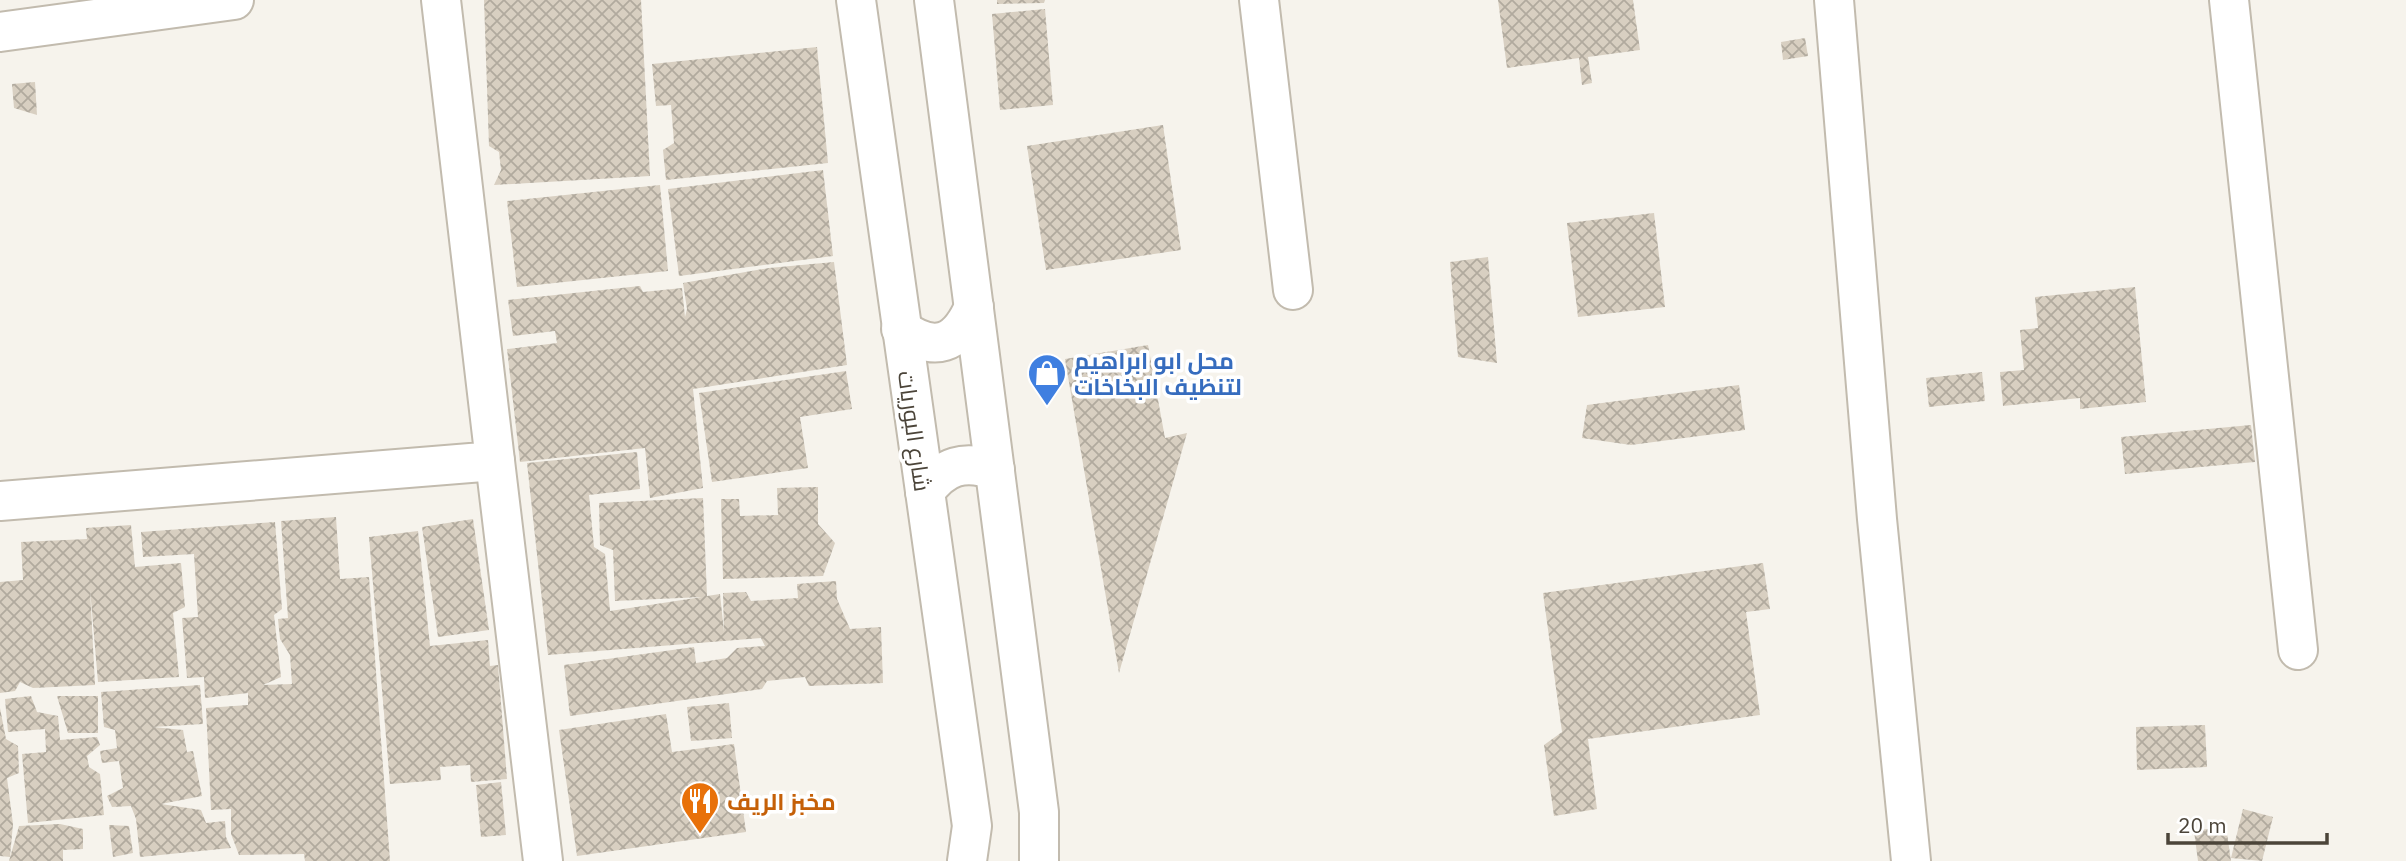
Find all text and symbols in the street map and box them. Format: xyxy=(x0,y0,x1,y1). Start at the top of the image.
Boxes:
place label: محل ابو ابراهيم لتنظيف البخاخات xyxy=(1074,345,1242,401)
shop icon: محل ابو ابراهيم لتنظيف البخاخات xyxy=(1026,352,1068,407)
street label: شارع البوريات xyxy=(890,369,938,494)
restaurant icon: مخبز الريف xyxy=(679,780,721,835)
place label: مخبز الريف xyxy=(727,786,836,816)
scale bar xyxy=(2168,802,2327,846)
text: 20 m xyxy=(2178,811,2227,839)

